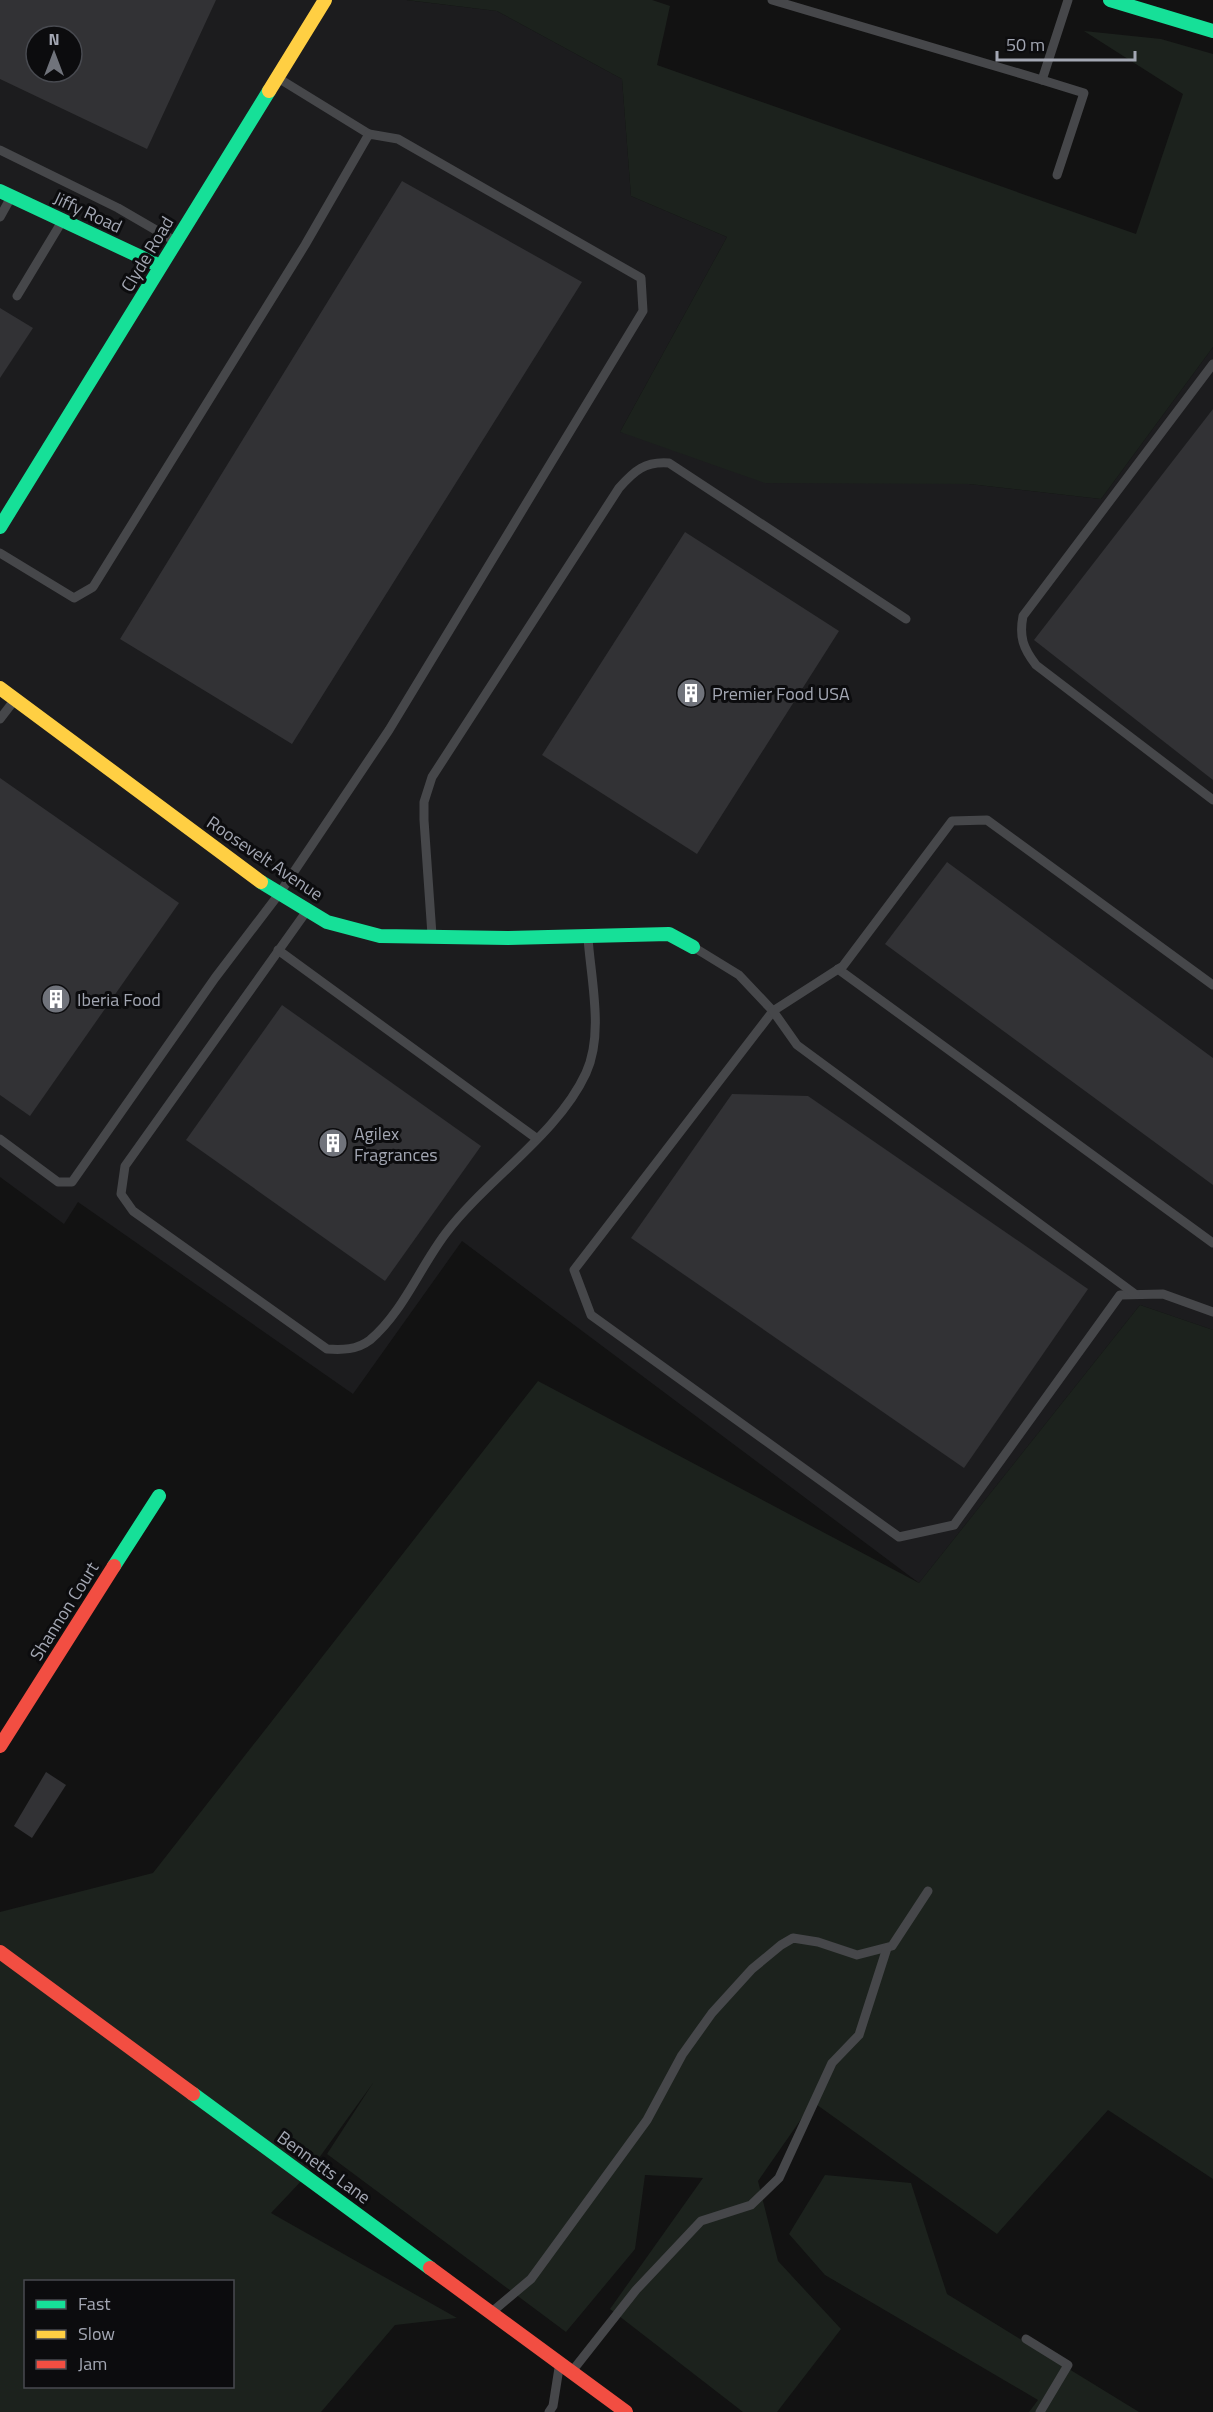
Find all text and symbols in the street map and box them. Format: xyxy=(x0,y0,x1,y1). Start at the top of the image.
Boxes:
north arrow xyxy=(24,24,84,84)
scale bar xyxy=(997,24,1135,62)
text: N xyxy=(48,27,60,51)
text: 50 m xyxy=(1006,31,1045,58)
street label: Jiffy Road xyxy=(49,184,127,240)
street label: Clyde Road xyxy=(114,211,180,297)
building icon: Premier Food USA xyxy=(675,677,707,709)
place label: Premier Food USA xyxy=(712,680,850,707)
street label: Roosevelt Avenue xyxy=(201,809,329,907)
building icon: Iberia Food xyxy=(40,983,72,1015)
place label: Iberia Food xyxy=(77,986,161,1013)
place label: Agilex Fragrances xyxy=(354,1120,438,1168)
building icon: Agilex Fragrances xyxy=(317,1127,349,1159)
street label: Shannon Court xyxy=(23,1556,106,1666)
street label: Bennetts Lane xyxy=(272,2124,376,2210)
legend xyxy=(24,2280,234,2388)
text: Fast xyxy=(78,2290,111,2317)
text: Slow xyxy=(78,2320,115,2347)
text: Jam xyxy=(78,2350,107,2377)

